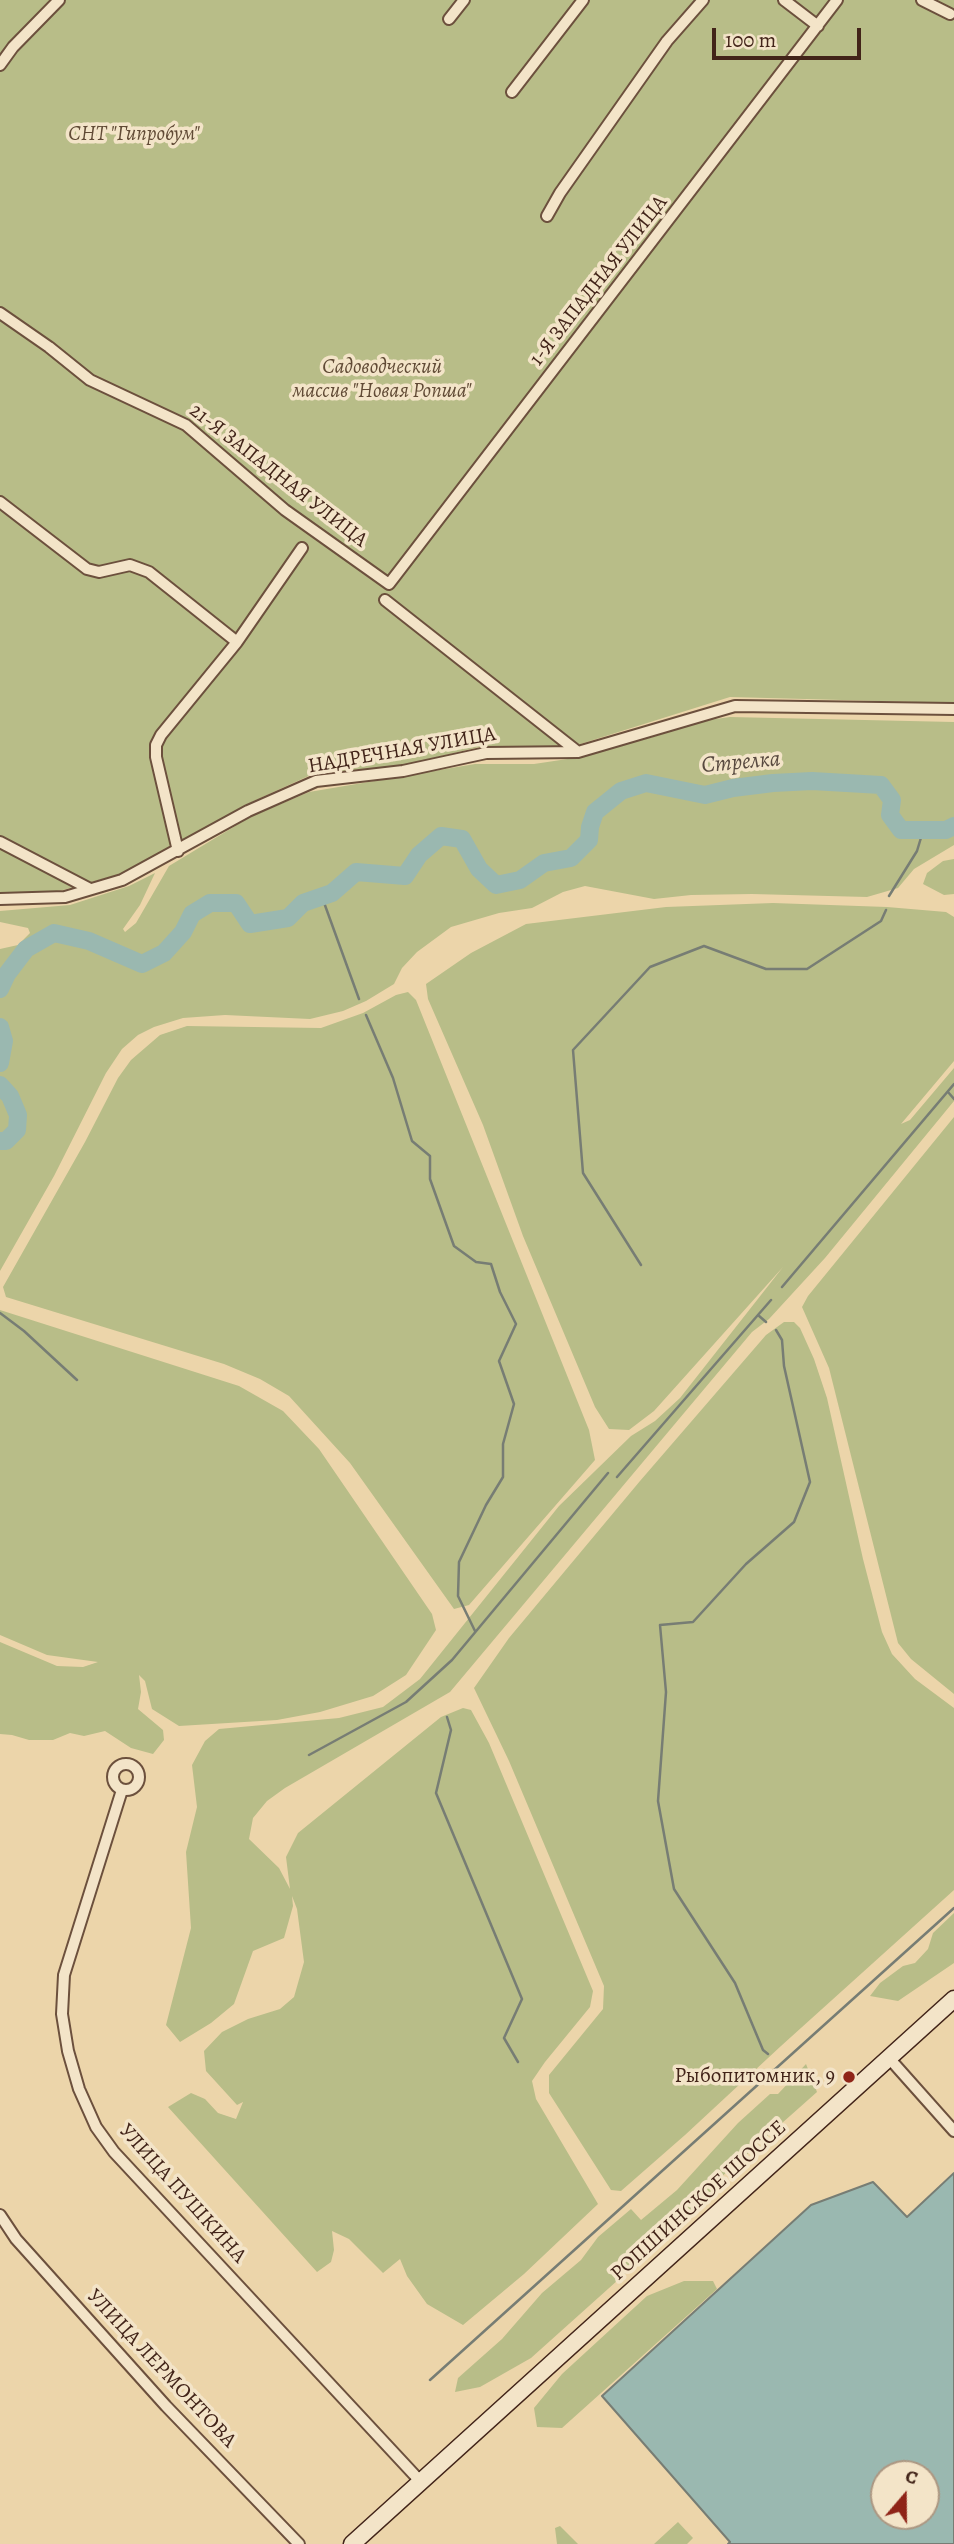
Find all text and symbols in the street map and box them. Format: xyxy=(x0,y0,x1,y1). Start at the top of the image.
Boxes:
scale bar xyxy=(716,14,865,58)
text: 100 m xyxy=(725,26,776,54)
park label: СНТ "Гипробум" xyxy=(68,122,200,148)
street label: 1-Я ЗАПАДНАЯ УЛИЦА xyxy=(525,191,673,371)
park label: Садоводческий массив "Новая Ропша" xyxy=(293,355,471,405)
street label: 21-Я ЗАПАДНАЯ УЛИЦА xyxy=(184,399,372,553)
street label: НАДРЕЧНАЯ УЛИЦА xyxy=(306,722,498,780)
water label: Стрелка xyxy=(700,746,782,780)
place label: Рыбопитомник, 9 xyxy=(674,2064,835,2090)
marker: Рыбопитомник, 9 xyxy=(841,2069,857,2085)
street label: РОПШИНСКОЕ ШОССЕ xyxy=(606,2115,792,2287)
street label: УЛИЦА ПУШКИНА xyxy=(113,2119,251,2269)
street label: УЛИЦА ЛЕРМОНТОВА xyxy=(81,2284,241,2454)
north arrow xyxy=(870,2460,940,2530)
text: С xyxy=(902,2463,921,2491)

